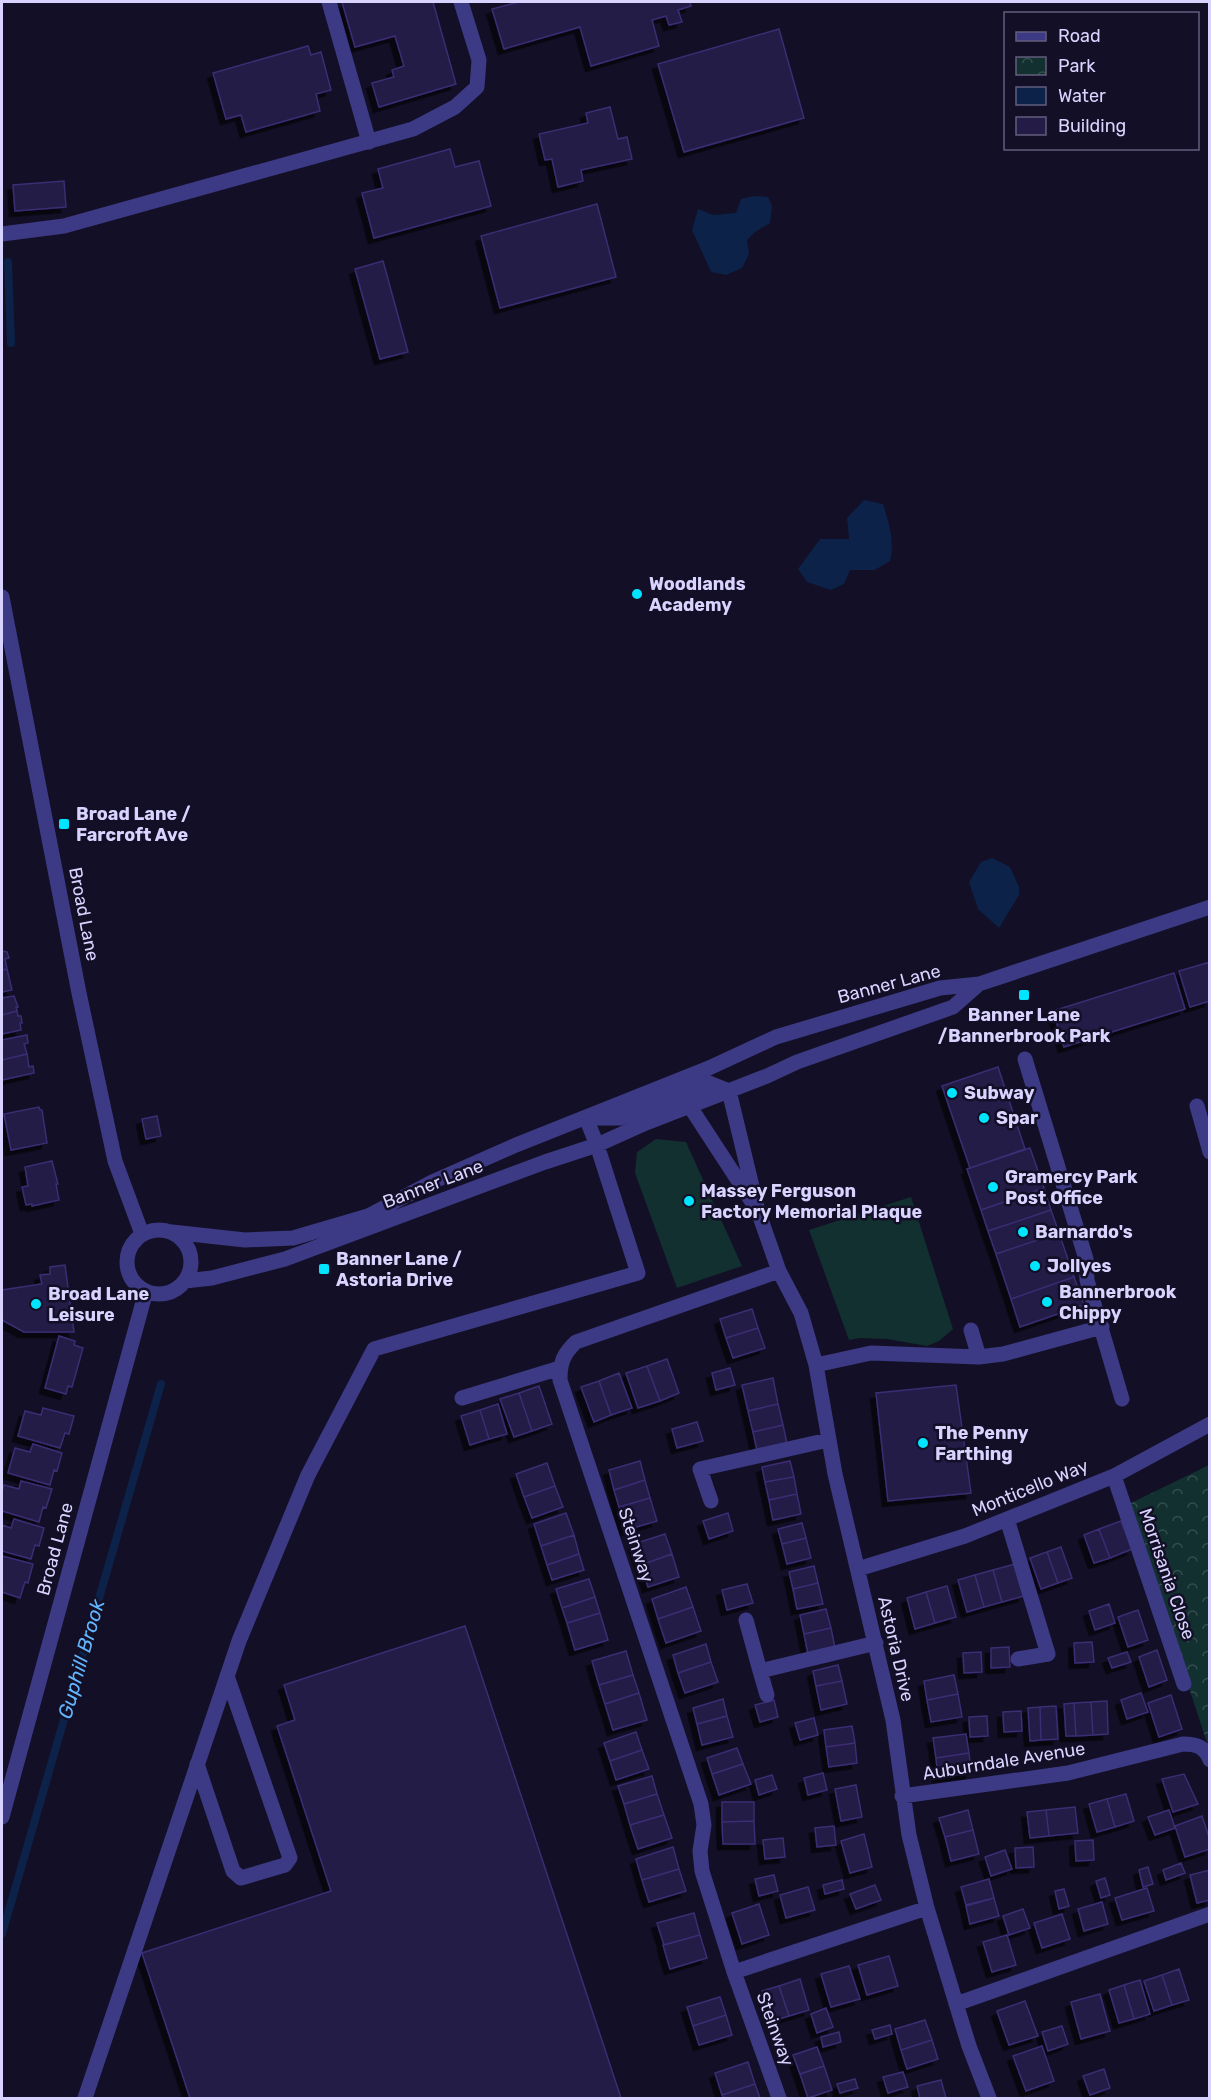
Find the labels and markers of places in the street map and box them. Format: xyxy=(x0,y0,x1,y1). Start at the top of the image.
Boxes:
place label: Woodlands Academy xyxy=(649,573,746,616)
marker: Woodlands Academy xyxy=(630,587,644,601)
place label: Broad Lane / Farcroft Ave xyxy=(76,803,191,846)
marker: Broad Lane / Farcroft Ave xyxy=(57,817,71,831)
marker: Banner Lane /Bannerbrook Park xyxy=(1017,988,1031,1002)
place label: Banner Lane /Bannerbrook Park xyxy=(938,1004,1111,1047)
place label: Subway xyxy=(964,1082,1035,1104)
marker: Subway xyxy=(945,1086,959,1100)
place label: Spar xyxy=(996,1107,1038,1129)
marker: Spar xyxy=(977,1111,991,1125)
place label: Gramercy Park Post Office xyxy=(1005,1166,1138,1209)
place label: Massey Ferguson Factory Memorial Plaque xyxy=(701,1180,923,1223)
marker: Gramercy Park Post Office xyxy=(986,1180,1000,1194)
marker: Massey Ferguson Factory Memorial Plaque xyxy=(682,1194,696,1208)
place label: Barnardo's xyxy=(1035,1221,1133,1243)
marker: Barnardo's xyxy=(1016,1225,1030,1239)
place label: Banner Lane / Astoria Drive xyxy=(336,1248,462,1291)
place label: Jollyes xyxy=(1047,1255,1111,1277)
marker: Jollyes xyxy=(1028,1259,1042,1273)
marker: Banner Lane / Astoria Drive xyxy=(317,1262,331,1276)
place label: Bannerbrook Chippy xyxy=(1059,1281,1177,1324)
place label: Broad Lane Leisure xyxy=(48,1283,150,1326)
marker: Bannerbrook Chippy xyxy=(1040,1295,1054,1309)
marker: Broad Lane Leisure xyxy=(29,1297,43,1311)
place label: The Penny Farthing xyxy=(935,1422,1029,1465)
marker: The Penny Farthing xyxy=(916,1436,930,1450)

